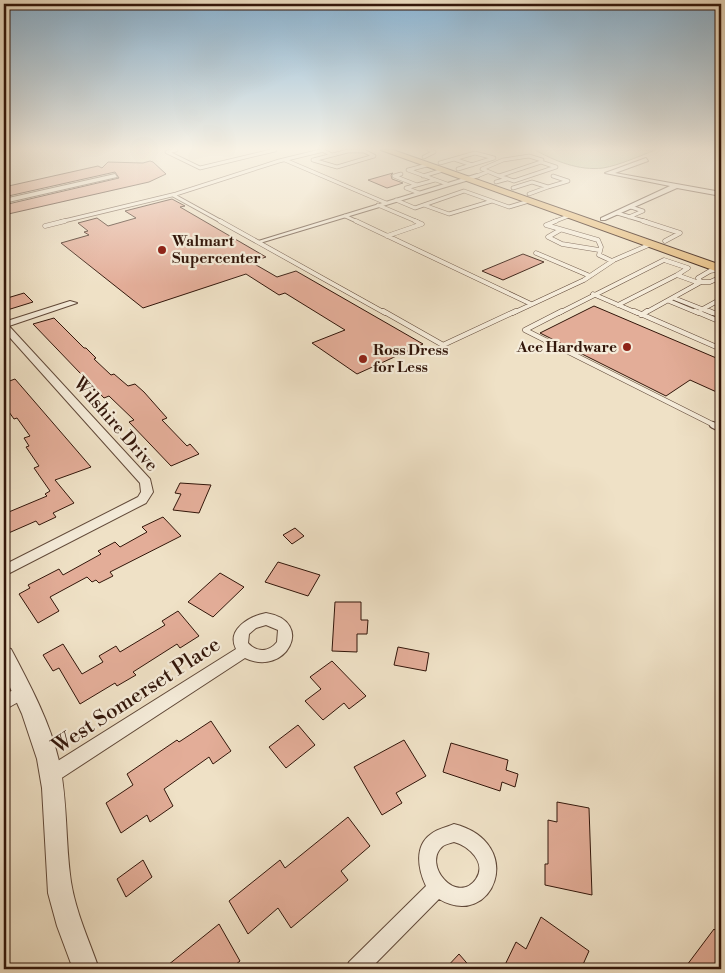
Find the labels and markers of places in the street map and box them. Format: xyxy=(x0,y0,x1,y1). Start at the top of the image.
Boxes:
place label: Walmart Supercenter xyxy=(171,232,261,268)
marker: Walmart Supercenter xyxy=(156,244,168,256)
place label: Ace Hardware xyxy=(516,338,617,357)
place label: Ross Dress for Less xyxy=(373,341,448,377)
marker: Ace Hardware xyxy=(621,341,633,353)
marker: Ross Dress for Less xyxy=(357,353,369,365)

